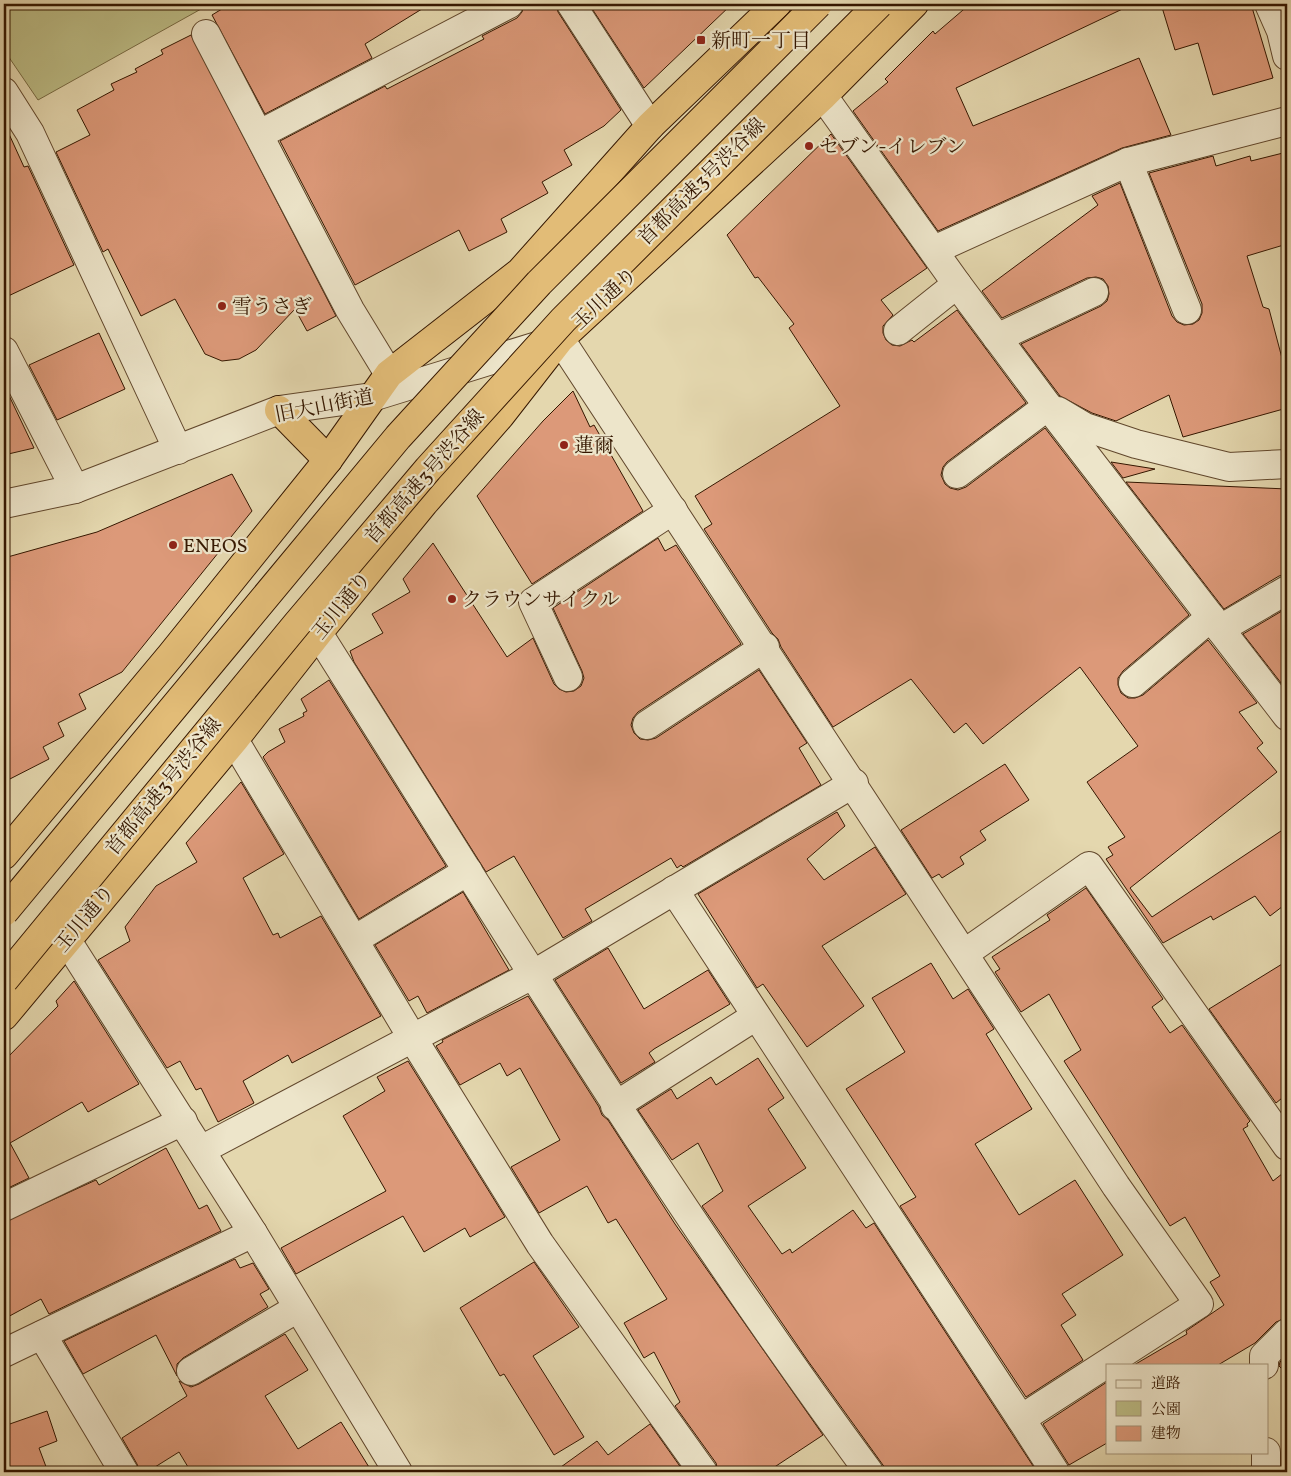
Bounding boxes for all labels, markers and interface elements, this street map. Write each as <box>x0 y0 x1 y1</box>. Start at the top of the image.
place label: 新町一丁目 <box>711 28 811 56</box>
marker: 新町一丁目 <box>695 34 707 46</box>
street label: 首都高速3号渋谷線 <box>632 112 773 253</box>
place label: セブン-イレブン <box>819 134 966 162</box>
marker: セブン-イレブン <box>803 140 815 152</box>
street label: 玉川通り <box>567 262 644 337</box>
place label: 雪うさぎ <box>232 294 312 322</box>
marker: 雪うさぎ <box>216 300 228 312</box>
street label: 旧大山街道 <box>273 384 376 430</box>
street label: 首都高速3号渋谷線 <box>359 404 492 551</box>
place label: 蓮爾 <box>574 433 614 461</box>
marker: 蓮爾 <box>558 439 570 451</box>
place label: ENEOS <box>183 533 248 561</box>
marker: ENEOS <box>167 539 179 551</box>
street label: 玉川通り <box>307 566 379 646</box>
place label: クラウンサイクル <box>462 587 620 615</box>
marker: クラウンサイクル <box>446 593 458 605</box>
street label: 首都高速3号渋谷線 <box>100 712 229 862</box>
street label: 玉川通り <box>49 880 122 959</box>
legend <box>1106 1364 1268 1454</box>
text: 道路 <box>1151 1374 1181 1395</box>
text: 公園 <box>1151 1400 1181 1421</box>
text: 建物 <box>1151 1424 1181 1445</box>

